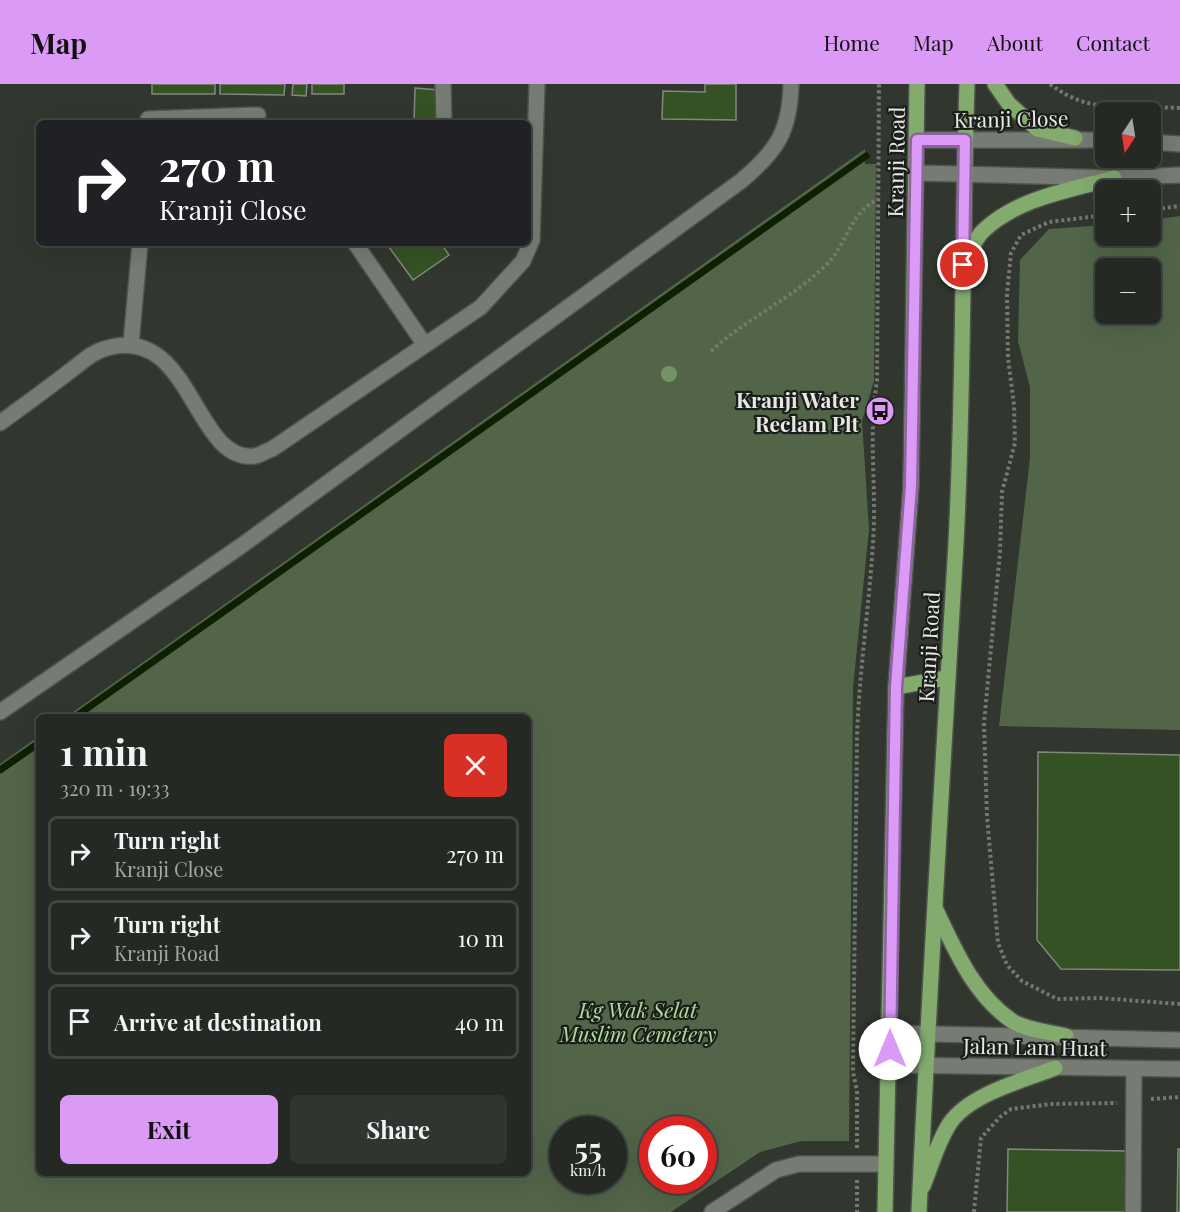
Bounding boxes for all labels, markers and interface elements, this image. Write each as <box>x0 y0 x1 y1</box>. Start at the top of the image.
text: Map <box>30 24 87 61</box>
text: Home <box>824 28 880 56</box>
text: Map <box>913 28 954 56</box>
text: About <box>987 28 1043 56</box>
text: Contact <box>1076 28 1150 56</box>
north arrow <box>1095 102 1161 168</box>
map controls <box>1095 102 1161 324</box>
street label: Kranji Close <box>953 103 1069 133</box>
street label: Kranji Road <box>880 106 910 218</box>
text: 270 m <box>159 137 275 193</box>
icon: right <box>60 144 138 222</box>
button: + <box>1095 180 1161 246</box>
text: Kranji Close <box>159 191 307 227</box>
pin <box>937 239 988 290</box>
icon: arrive <box>946 248 979 281</box>
button: − <box>1095 258 1161 324</box>
place label: Kranji Water Reclam Plt <box>736 385 860 437</box>
bus stop icon: Kranji Water Reclam Plt <box>864 395 896 427</box>
street label: Kranji Road <box>911 591 945 703</box>
text: 1 min <box>60 727 148 775</box>
button: close <box>444 734 507 797</box>
text: 320 m · 19:33 <box>60 774 170 801</box>
text: Turn right <box>114 825 220 855</box>
icon: right <box>63 837 96 870</box>
text: 270 m <box>446 839 504 869</box>
text: Kranji Close <box>114 855 223 882</box>
text: Turn right <box>114 909 220 939</box>
icon: right <box>63 921 96 954</box>
text: 10 m <box>458 923 504 953</box>
text: Kranji Road <box>114 939 220 966</box>
park label: Kg Wak Selat Muslim Cemetery <box>559 995 716 1047</box>
icon: arrive <box>63 1005 96 1038</box>
text: Arrive at destination <box>114 1007 322 1037</box>
text: 40 m <box>455 1007 504 1037</box>
position arrow <box>858 1017 922 1081</box>
street label: Jalan Lam Huat <box>962 1031 1108 1061</box>
button: Exit <box>60 1095 278 1164</box>
button: Share <box>290 1095 507 1164</box>
speed limit sign: 60 <box>639 1116 717 1194</box>
text: 55 <box>574 1128 602 1168</box>
text: km/h <box>570 1160 606 1180</box>

